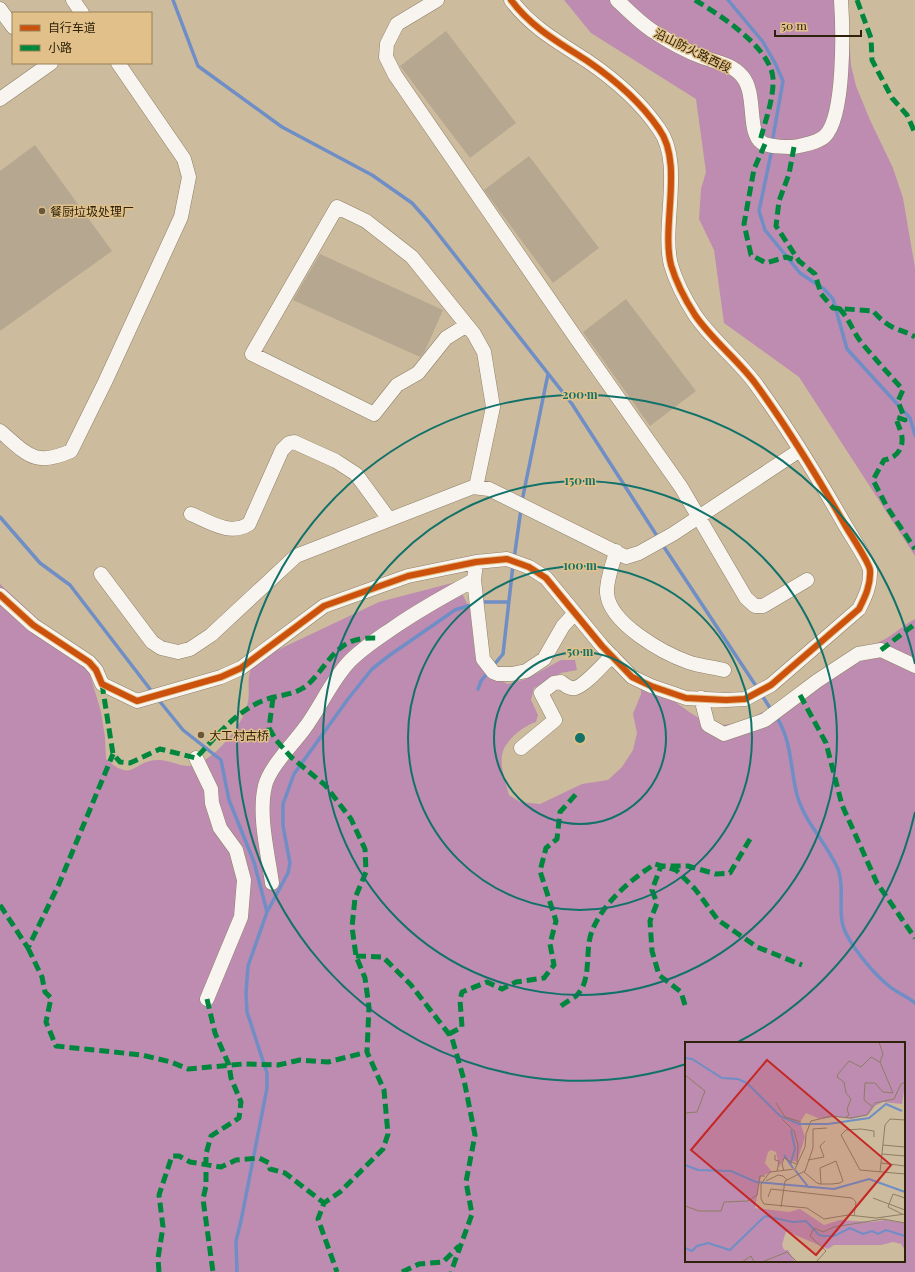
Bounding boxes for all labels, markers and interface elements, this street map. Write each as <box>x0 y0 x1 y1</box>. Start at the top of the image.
legend <box>12 12 152 64</box>
scale bar <box>775 12 861 38</box>
text: 50 m <box>781 17 807 33</box>
text: 自行车道 <box>48 19 96 35</box>
street label: 沿山防火路西段 <box>652 24 734 76</box>
text: 小路 <box>48 39 72 55</box>
place label: 餐厨垃圾处理厂 <box>50 203 134 219</box>
marker: 餐厨垃圾处理厂 <box>37 206 47 216</box>
text: 200 m <box>562 386 598 402</box>
text: 150 m <box>564 472 596 488</box>
text: 100 m <box>563 557 597 573</box>
text: 50 m <box>567 643 594 659</box>
place label: 大工村古桥 <box>209 727 269 743</box>
marker: 大工村古桥 <box>196 730 206 740</box>
centre of rings <box>573 731 587 745</box>
inset map <box>685 1042 905 1262</box>

